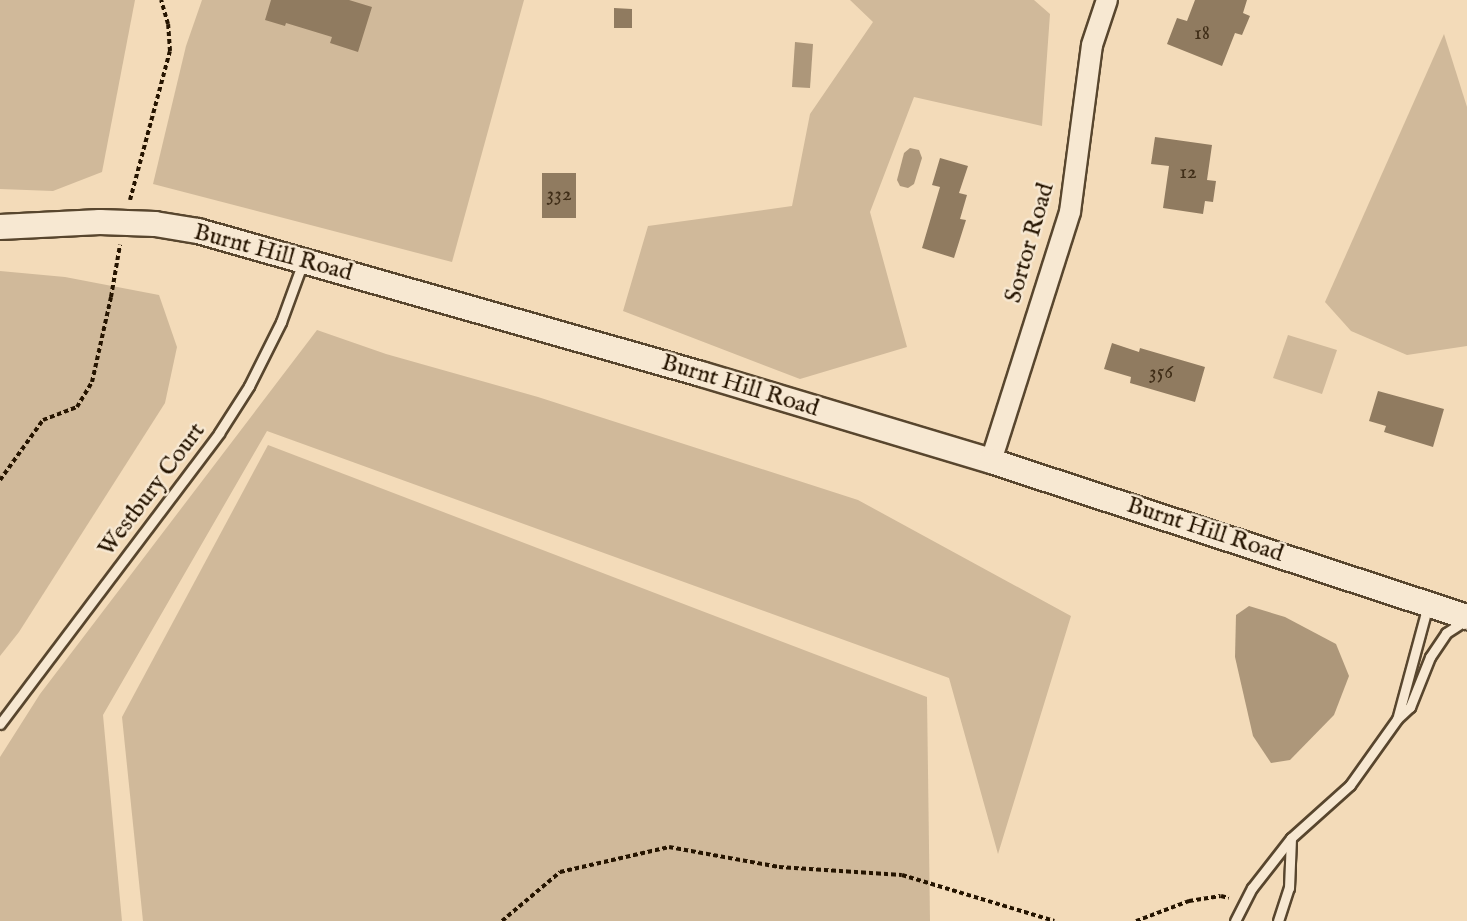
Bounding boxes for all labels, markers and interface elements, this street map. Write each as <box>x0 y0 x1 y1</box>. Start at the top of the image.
house number: 18 <box>1194 21 1210 47</box>
house number: 12 <box>1179 160 1197 186</box>
street label: Sortor Road <box>999 180 1061 306</box>
house number: 332 <box>546 182 572 208</box>
street label: Burnt Hill Road <box>191 218 355 288</box>
street label: Burnt Hill Road <box>658 348 822 424</box>
house number: 356 <box>1149 360 1173 386</box>
street label: Westbury Court <box>92 417 212 563</box>
street label: Burnt Hill Road <box>1123 491 1287 569</box>

